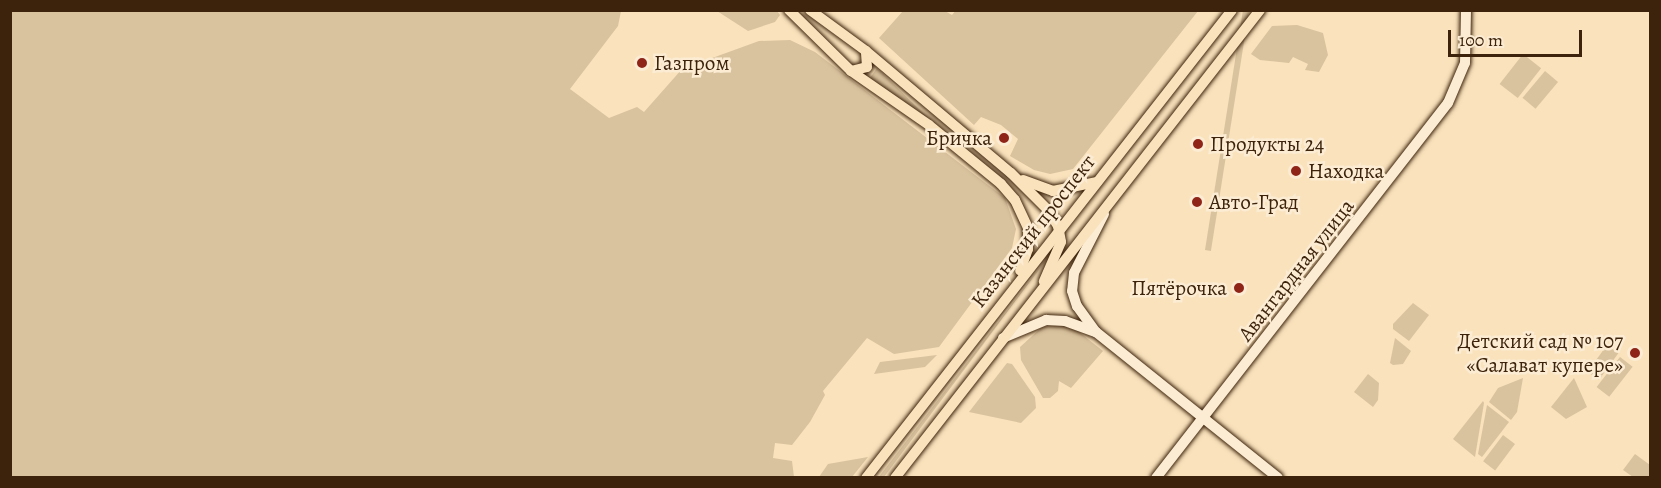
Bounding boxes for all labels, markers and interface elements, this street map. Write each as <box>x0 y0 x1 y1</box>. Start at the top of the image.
scale bar <box>1451 18 1584 56</box>
text: 100 m <box>1459 28 1503 52</box>
place label: Газпром <box>654 50 729 76</box>
marker: Газпром <box>635 56 649 70</box>
place label: Бричка <box>926 125 992 151</box>
marker: Бричка <box>997 131 1011 145</box>
place label: Продукты 24 <box>1210 131 1324 157</box>
marker: Продукты 24 <box>1191 137 1205 151</box>
street label: Казанский проспект <box>966 150 1100 312</box>
place label: Находка <box>1308 158 1384 184</box>
marker: Находка <box>1289 164 1303 178</box>
place label: Авто-Град <box>1209 189 1299 215</box>
street label: Авангардная улица <box>1233 194 1359 346</box>
marker: Авто-Град <box>1190 195 1204 209</box>
place label: Пятёрочка <box>1131 275 1227 301</box>
marker: Пятёрочка <box>1232 281 1246 295</box>
place label: Детский сад № 107 «Салават купере» <box>1458 328 1623 378</box>
marker: Детский сад № 107 «Салават купере» <box>1628 346 1642 360</box>

